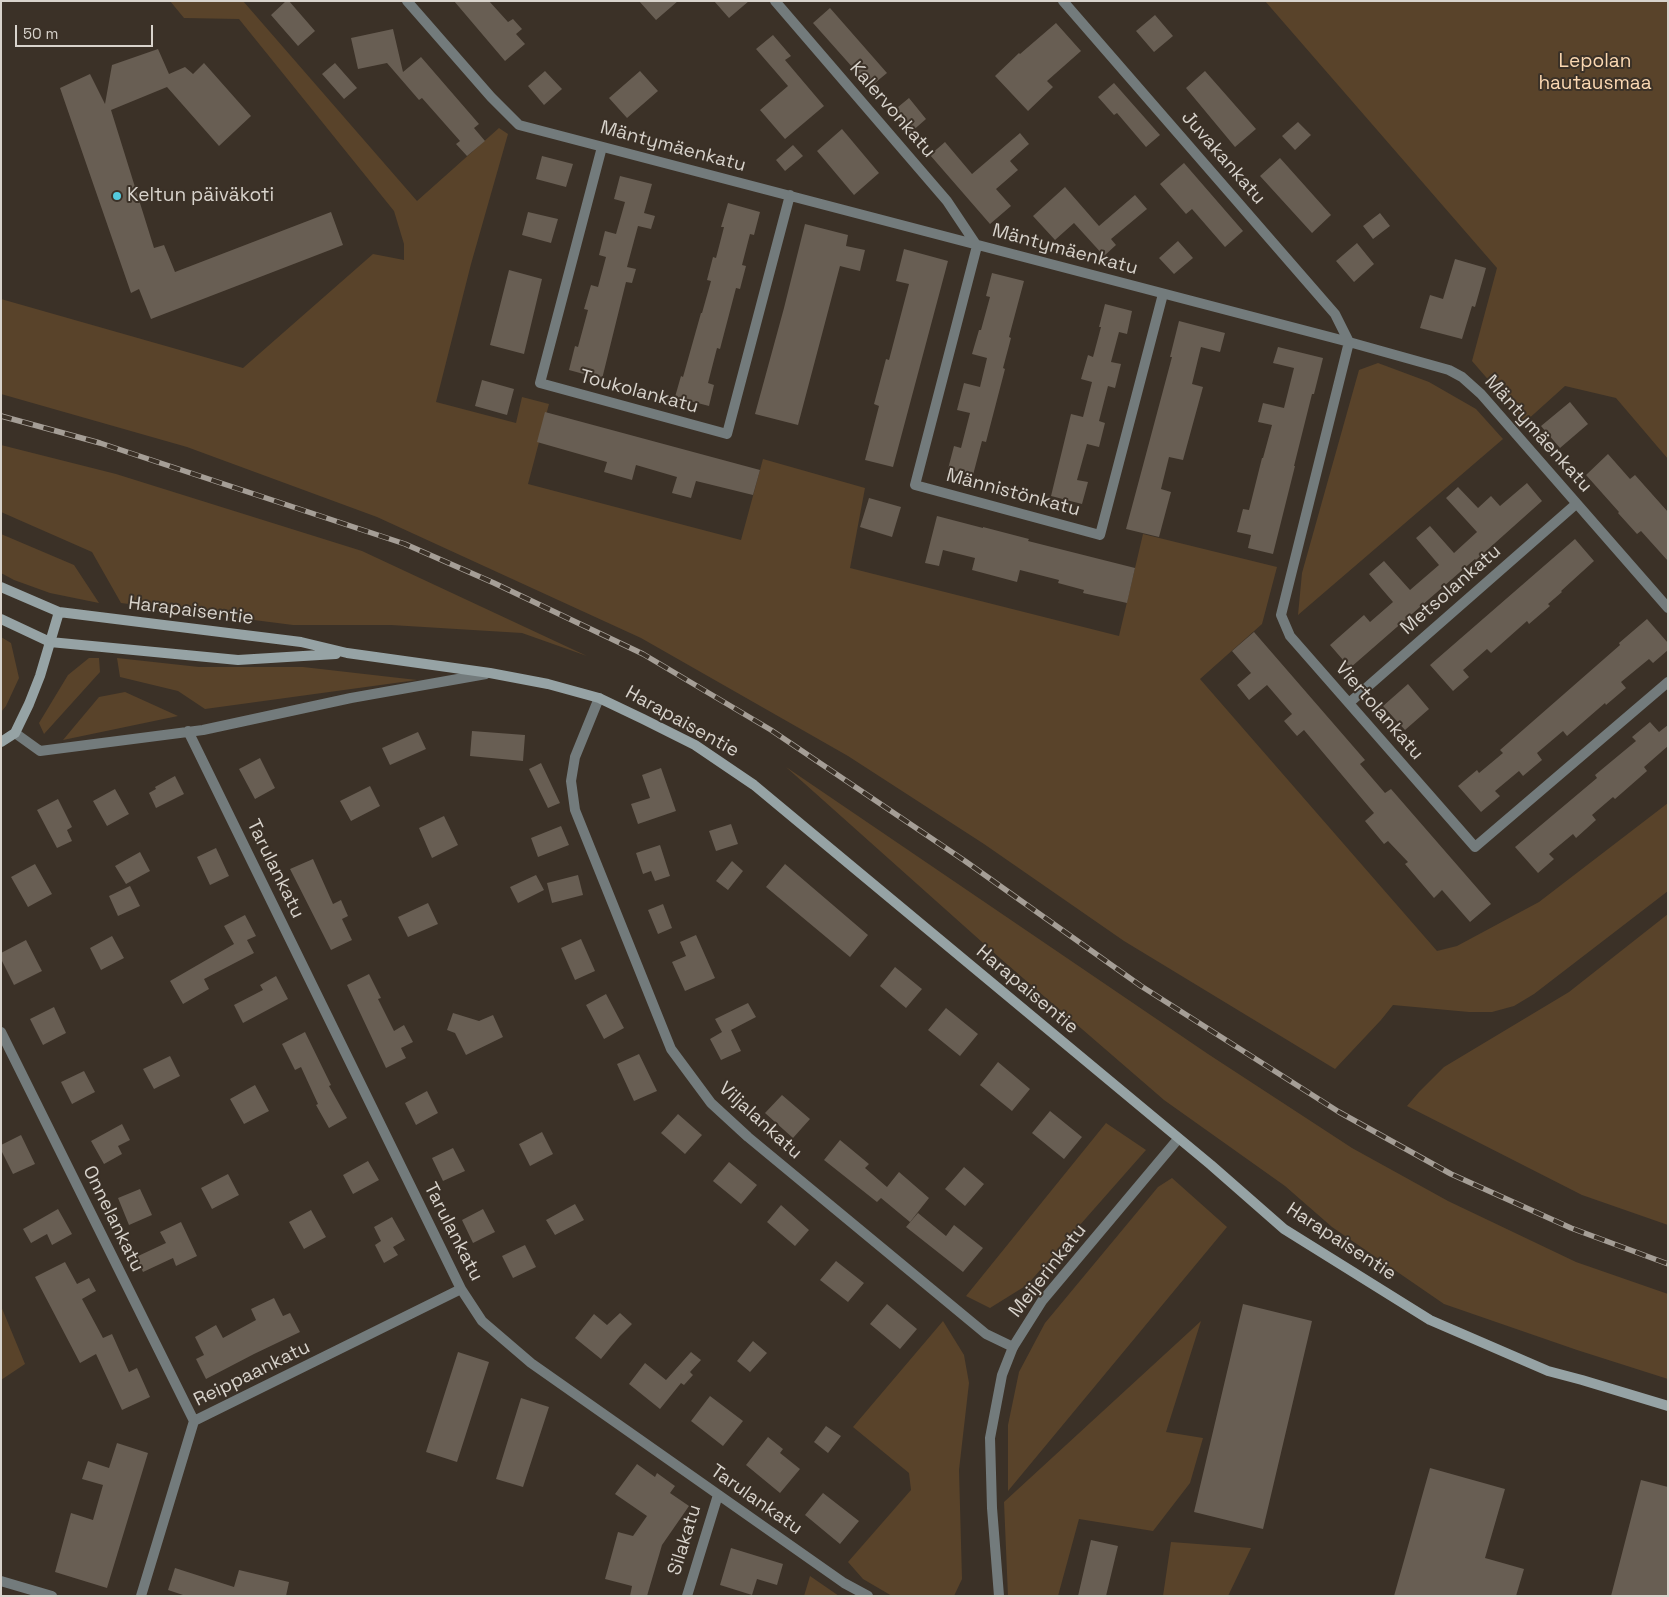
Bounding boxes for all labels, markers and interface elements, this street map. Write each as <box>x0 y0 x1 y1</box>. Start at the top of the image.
scale bar <box>18 15 155 47</box>
text: 50 m <box>23 24 58 43</box>
park label: Lepolan hautausmaa <box>1538 51 1652 95</box>
street label: Kalervonkatu <box>844 57 940 163</box>
street label: Juvakankatu <box>1176 107 1270 209</box>
street label: Mäntymäenkatu <box>598 117 748 177</box>
place label: Keltun päiväkoti <box>127 185 274 207</box>
marker: Keltun päiväkoti <box>111 190 123 202</box>
street label: Mäntymäenkatu <box>990 220 1140 280</box>
street label: Toukolankatu <box>577 365 701 419</box>
street label: Mäntymäenkatu <box>1479 371 1597 497</box>
street label: Männistönkatu <box>944 464 1082 522</box>
street label: Metsolankatu <box>1396 540 1506 640</box>
street label: Harapaisentie <box>127 592 255 630</box>
street label: Viertolankatu <box>1330 657 1428 765</box>
street label: Harapaisentie <box>621 681 743 763</box>
street label: Tarulankatu <box>241 816 309 922</box>
street label: Harapaisentie <box>971 941 1083 1039</box>
street label: Viljalankatu <box>714 1078 806 1164</box>
street label: Onnelankatu <box>78 1162 148 1276</box>
street label: Tarulankatu <box>419 1179 487 1285</box>
street label: Harapaisentie <box>1282 1198 1400 1286</box>
street label: Meijerinkatu <box>1004 1220 1092 1322</box>
street label: Reippaankatu <box>190 1336 314 1412</box>
street label: Tarulankatu <box>706 1460 806 1540</box>
street label: Silakatu <box>663 1502 707 1578</box>

